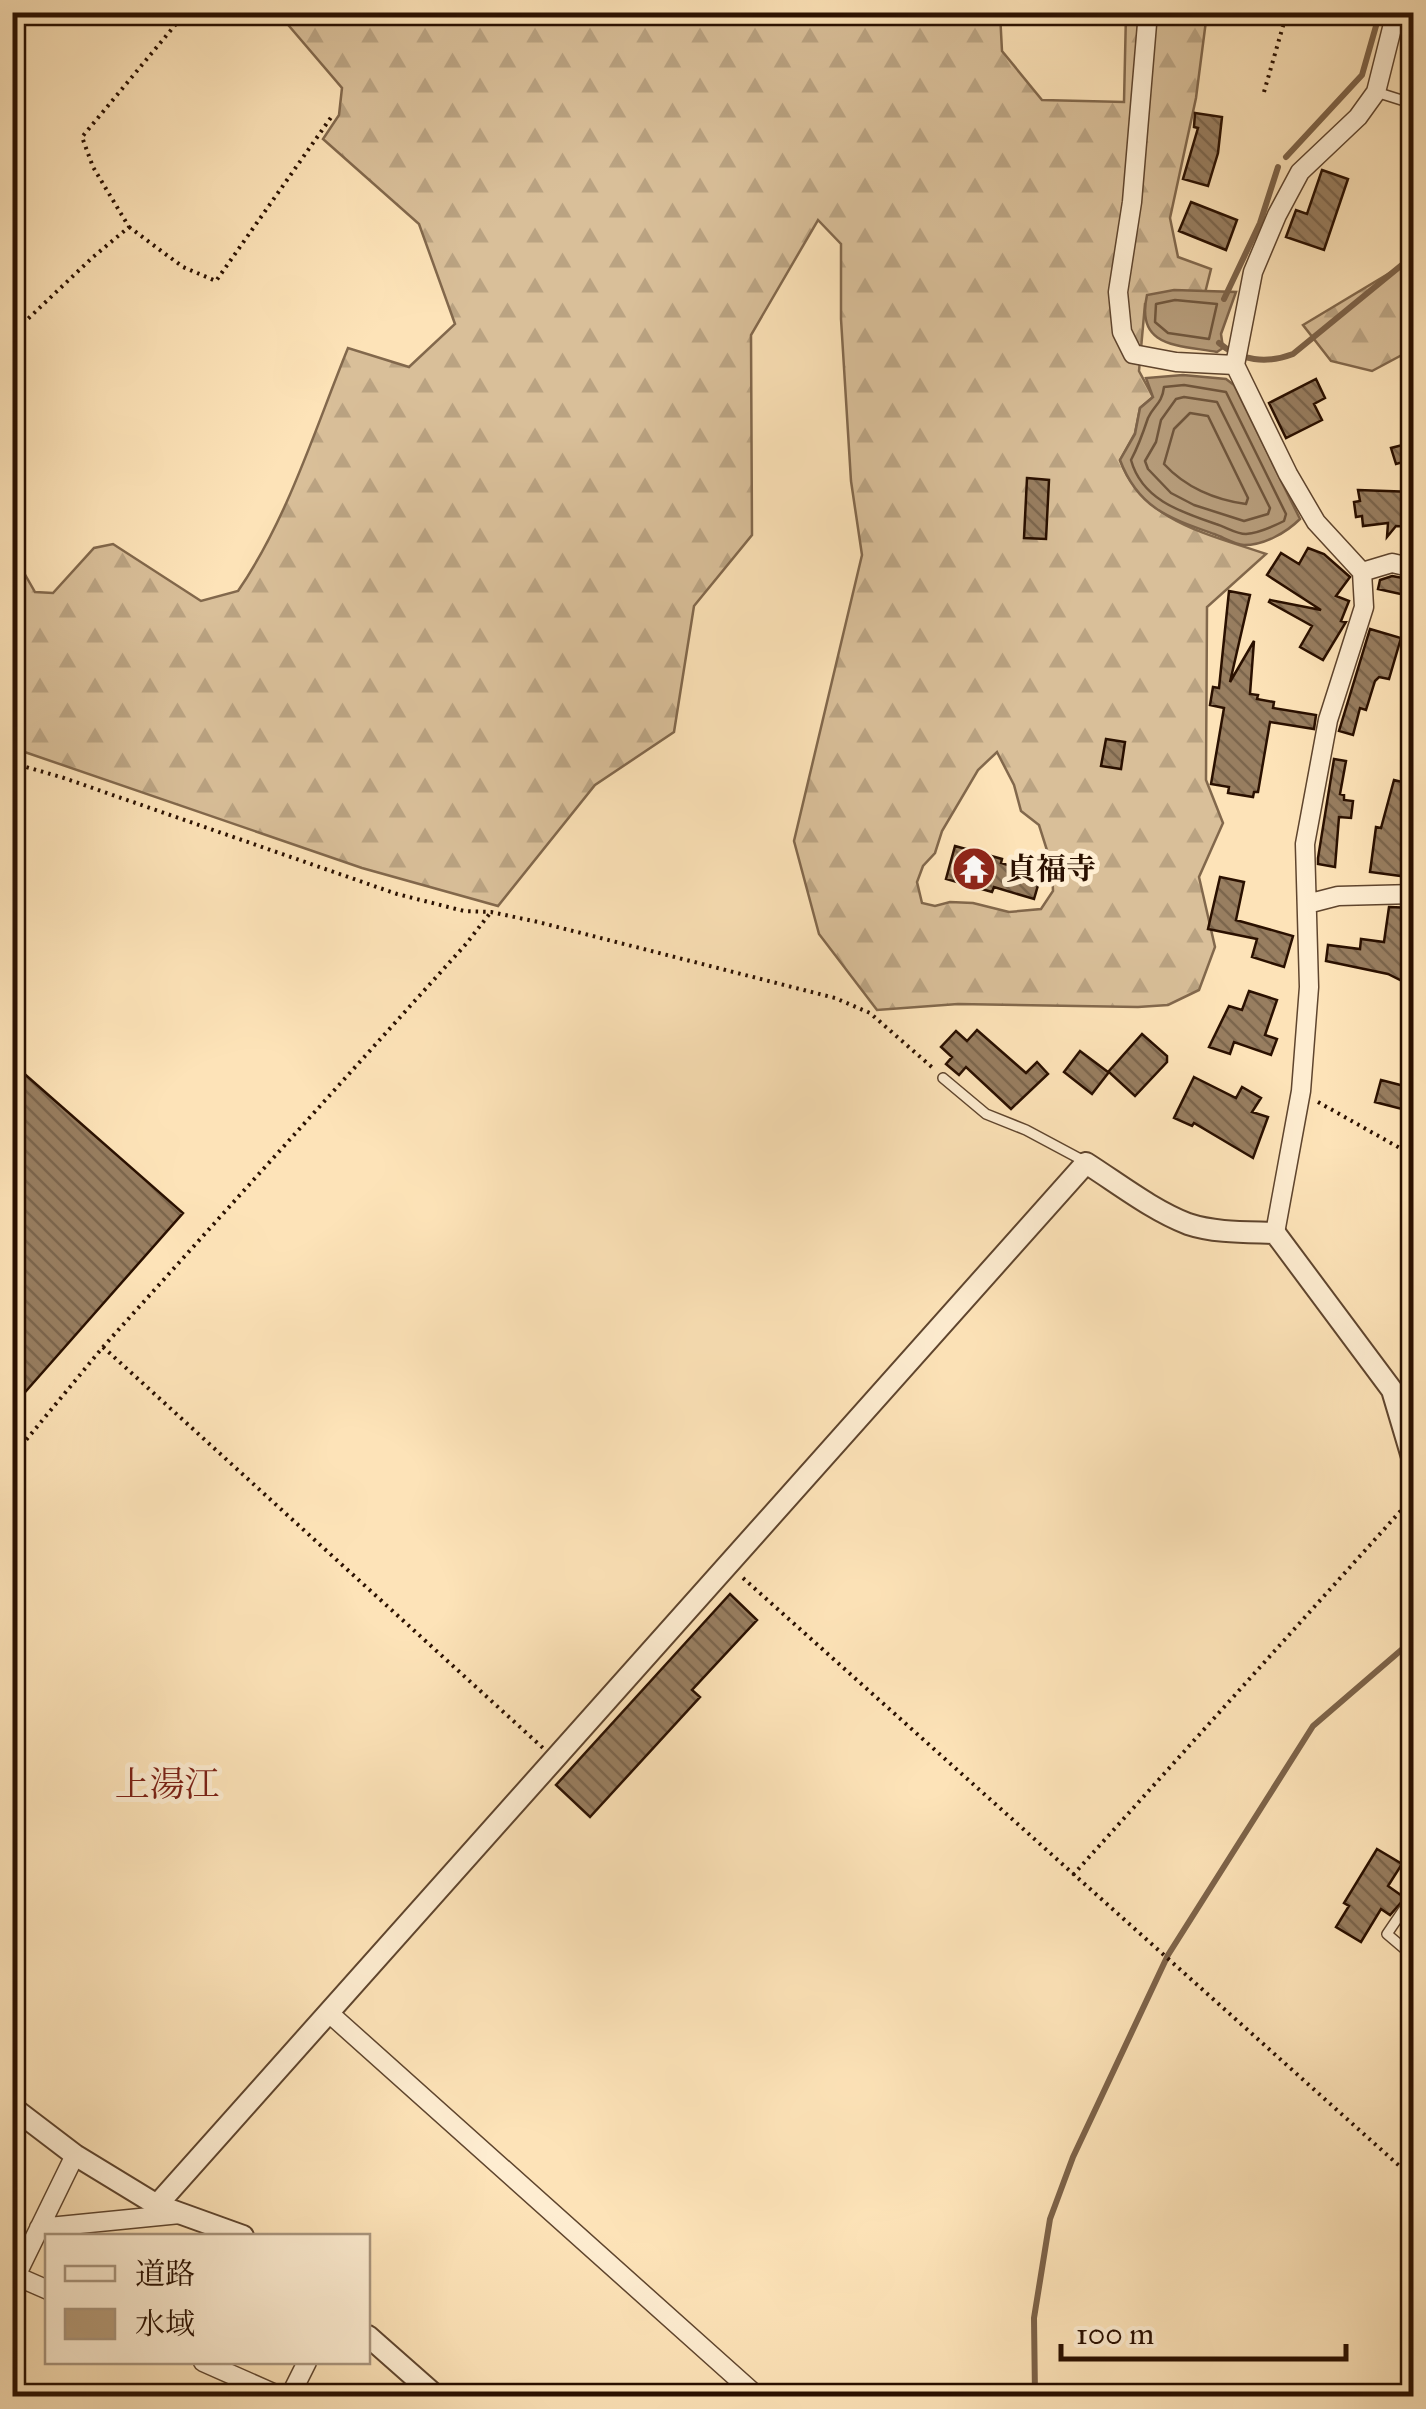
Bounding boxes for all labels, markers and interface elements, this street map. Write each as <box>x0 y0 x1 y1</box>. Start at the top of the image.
temple icon: 貞福寺 <box>951 846 997 892</box>
place label: 貞福寺 <box>1006 851 1096 887</box>
district label: 上湯江 <box>114 1763 220 1806</box>
legend <box>45 2234 370 2364</box>
text: 道路 <box>135 2256 195 2292</box>
scale bar <box>1061 2299 1346 2361</box>
text: 水域 <box>135 2306 195 2342</box>
text: 100 m <box>1076 2316 1154 2352</box>

